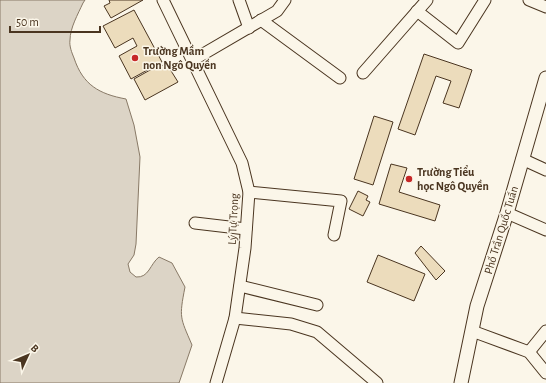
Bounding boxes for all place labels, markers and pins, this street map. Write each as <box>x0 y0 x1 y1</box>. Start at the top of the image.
place label: Trường Mầm non Ngô Quyền <box>143 44 216 72</box>
marker: Trường Mầm non Ngô Quyền <box>130 53 140 63</box>
place label: Trường Tiểu học Ngô Quyền <box>417 165 489 193</box>
marker: Trường Tiểu học Ngô Quyền <box>404 174 414 184</box>

